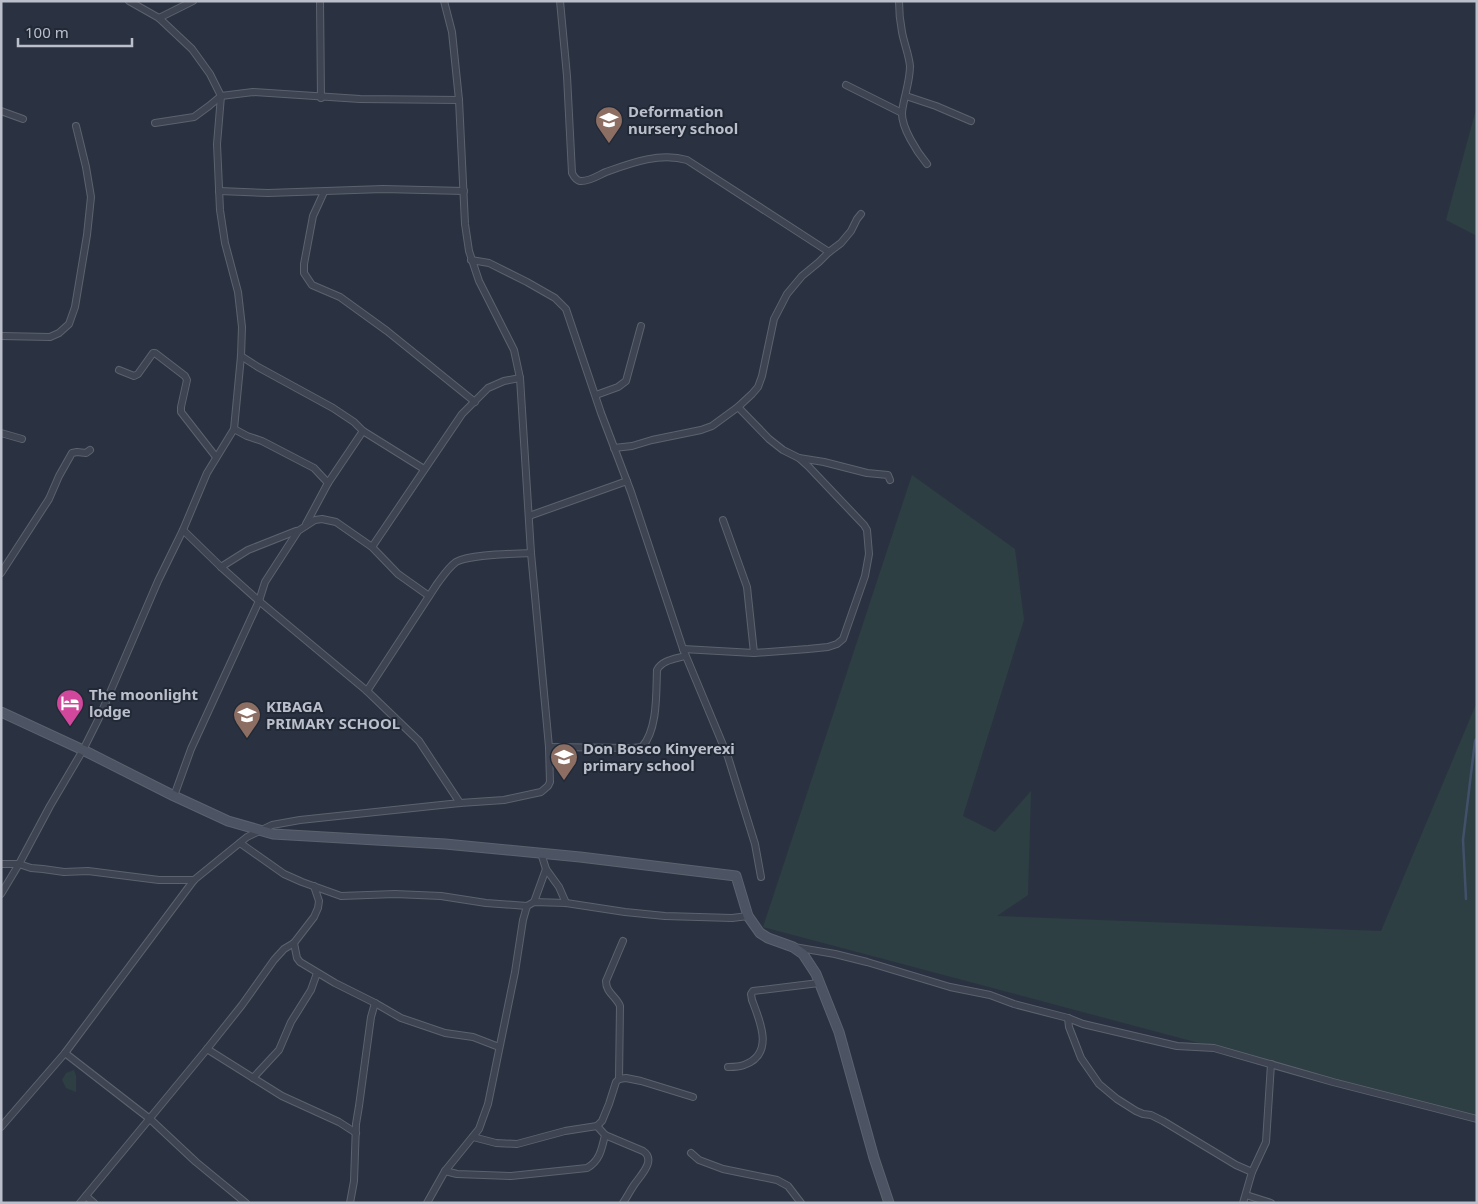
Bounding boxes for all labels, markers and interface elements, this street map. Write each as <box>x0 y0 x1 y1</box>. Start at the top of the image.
scale bar <box>18 15 131 47</box>
text: 100 m <box>25 22 69 42</box>
place label: Deformation nursery school <box>628 101 738 138</box>
school or university icon: Deformation nursery school <box>594 105 624 144</box>
place label: The moonlight lodge <box>89 684 199 721</box>
hotel icon: The moonlight lodge <box>55 688 85 727</box>
place label: KIBAGA PRIMARY SCHOOL <box>266 696 400 733</box>
school or university icon: KIBAGA PRIMARY SCHOOL <box>232 700 262 739</box>
place label: Don Bosco Kinyerexi primary school <box>583 738 735 775</box>
school or university icon: Don Bosco Kinyerexi primary school <box>549 742 579 781</box>

